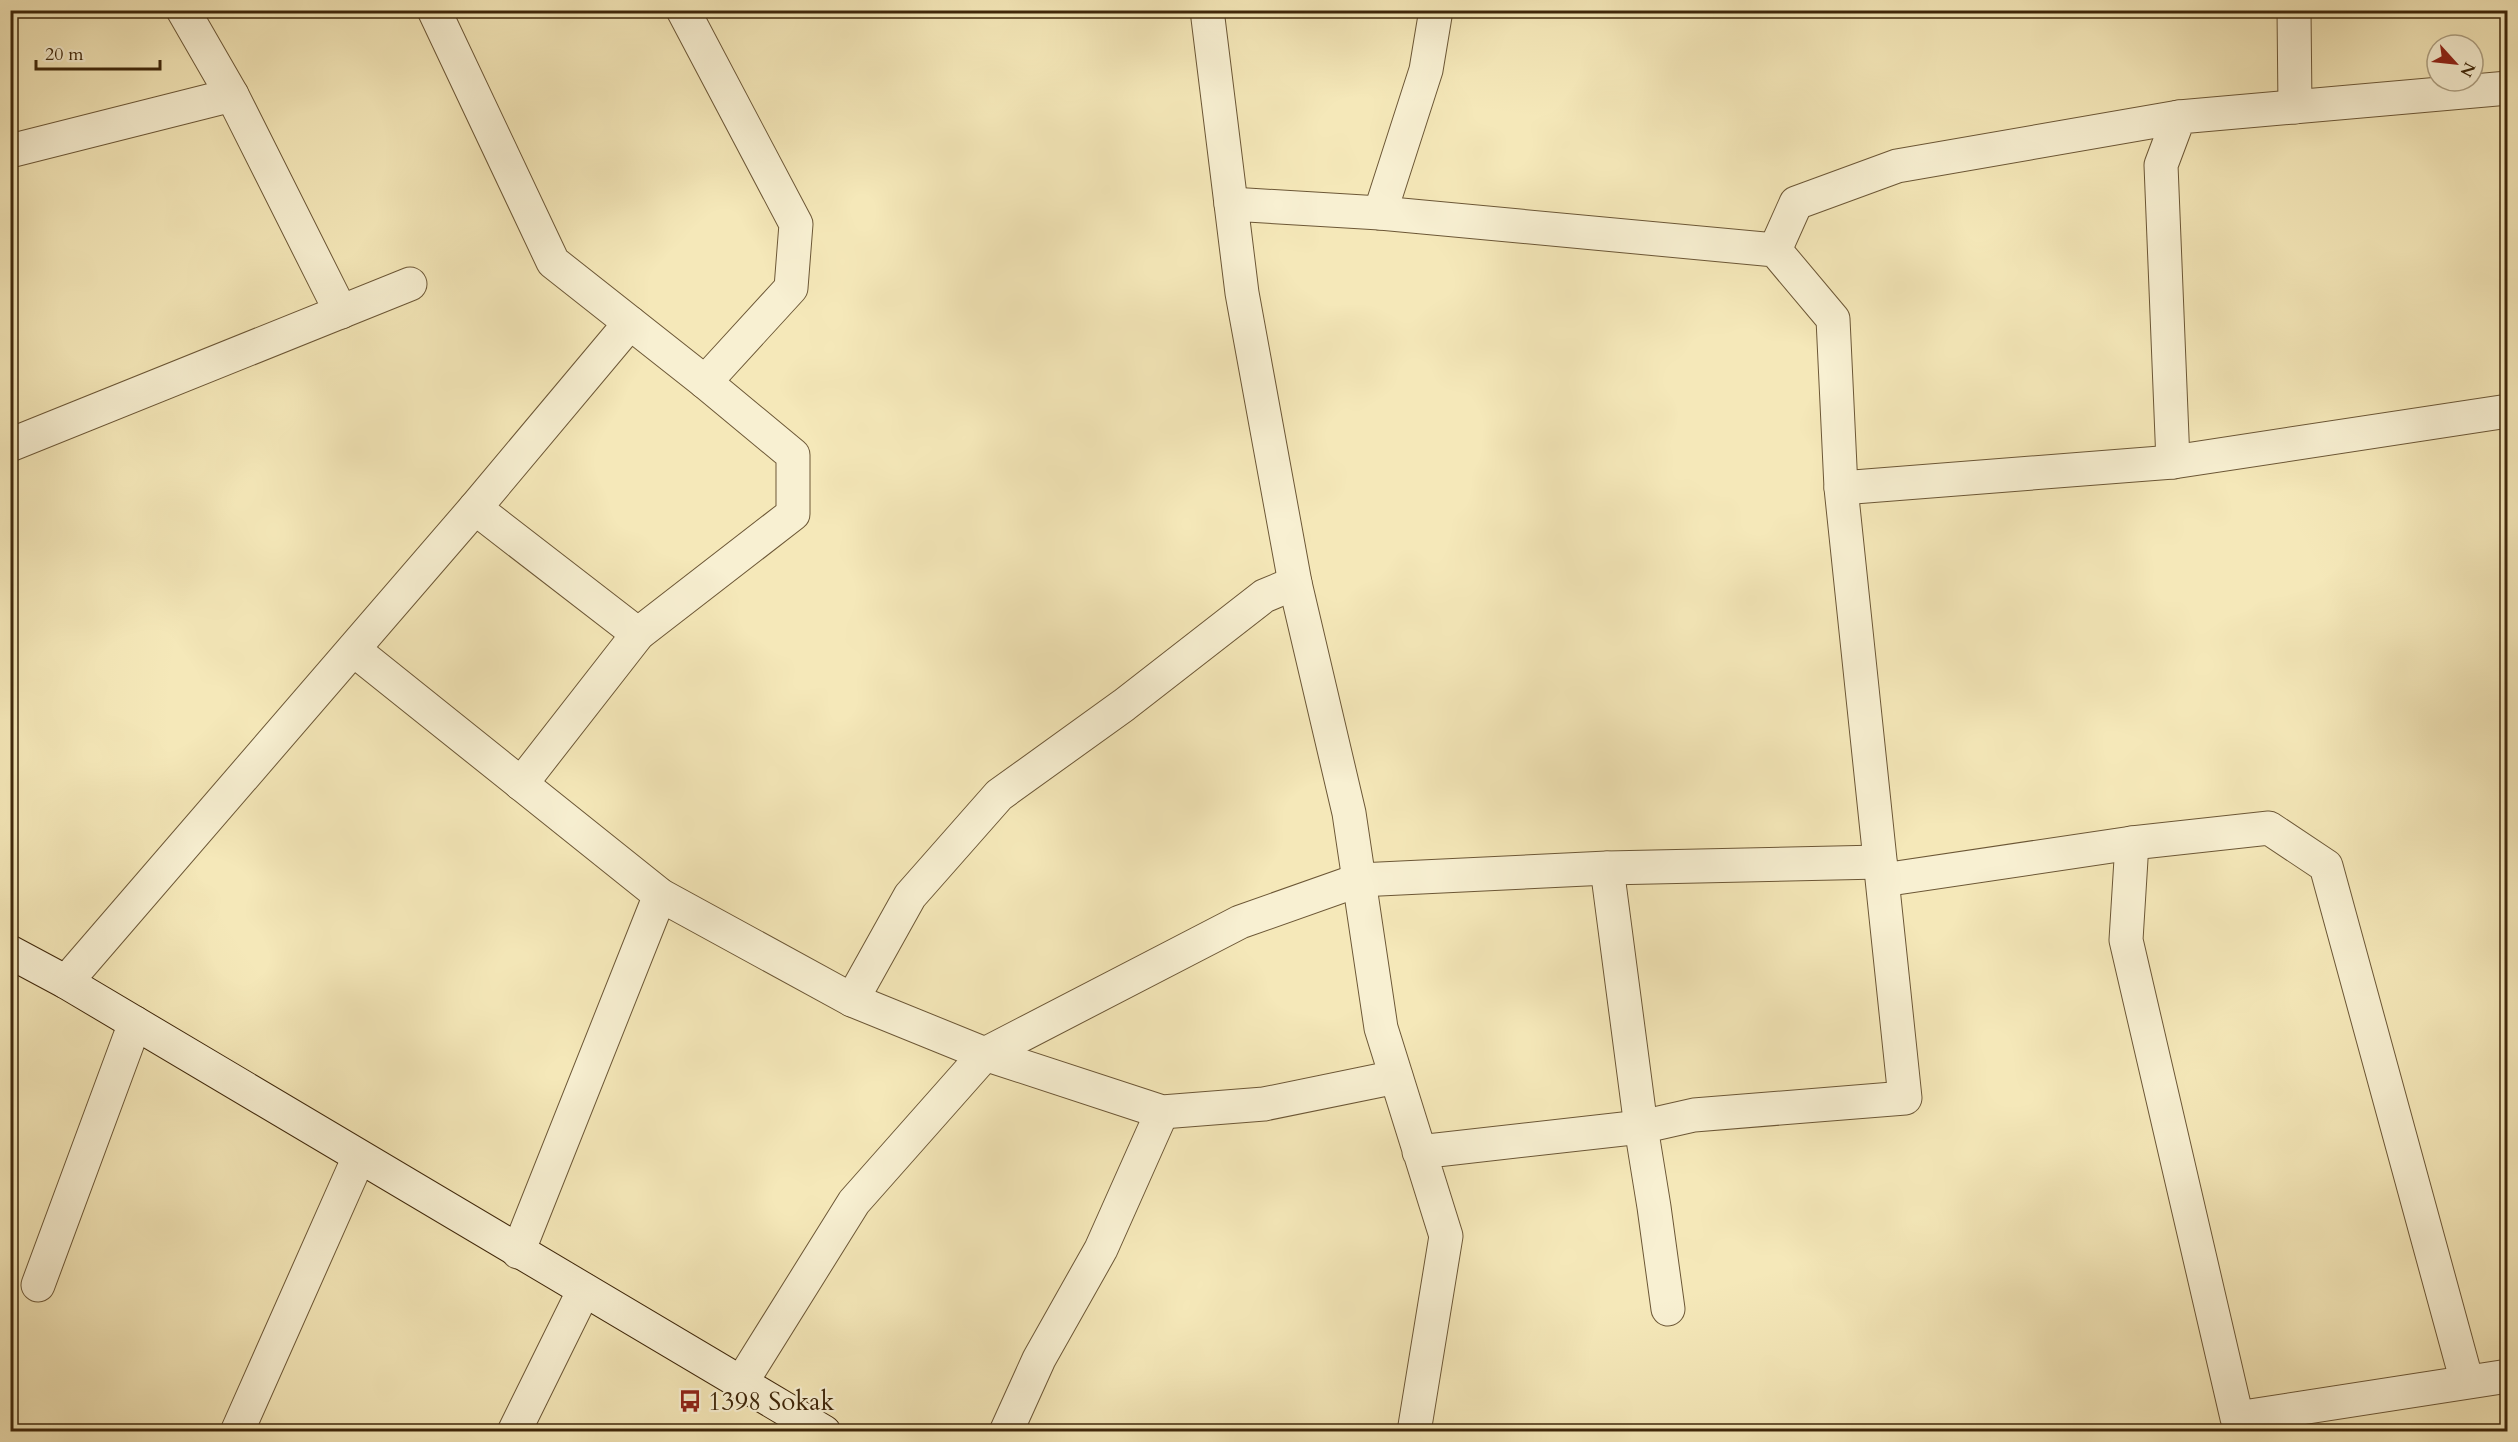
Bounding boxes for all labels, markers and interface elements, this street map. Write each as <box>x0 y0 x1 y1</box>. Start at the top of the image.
scale bar <box>36 33 160 71</box>
north arrow <box>2425 33 2485 93</box>
text: 20 m <box>45 42 84 67</box>
text: N <box>2454 58 2480 81</box>
place label: 1398 Sokak <box>708 1384 834 1419</box>
bus stop icon: 1398 Sokak <box>677 1388 703 1414</box>

